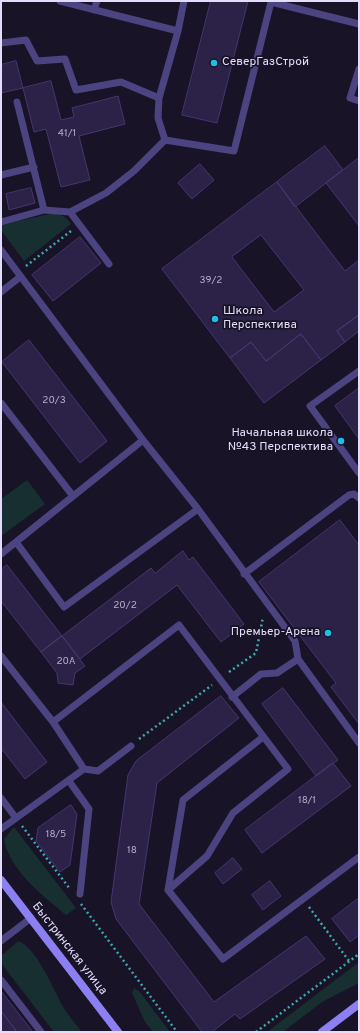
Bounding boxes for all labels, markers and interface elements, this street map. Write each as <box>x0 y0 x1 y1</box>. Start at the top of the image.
place label: СеверГазСтрой <box>222 56 309 70</box>
marker: СеверГазСтрой <box>209 58 219 68</box>
house number: 41/1 <box>58 128 76 140</box>
house number: 39/2 <box>200 275 222 287</box>
place label: Школа Перспектива <box>223 305 297 333</box>
marker: Школа Перспектива <box>210 314 220 324</box>
house number: 20/3 <box>42 395 66 407</box>
place label: Начальная школа №43 Перспектива <box>228 427 333 455</box>
marker: Начальная школа №43 Перспектива <box>336 436 346 446</box>
house number: 20/2 <box>113 600 137 612</box>
place label: Премьер-Арена <box>231 626 320 640</box>
marker: Премьер-Арена <box>323 628 333 638</box>
house number: 20А <box>56 656 76 668</box>
house number: 18/1 <box>298 795 316 807</box>
house number: 18/5 <box>46 829 66 841</box>
house number: 18 <box>127 845 137 857</box>
street label: Быстринская улица <box>28 900 110 998</box>

